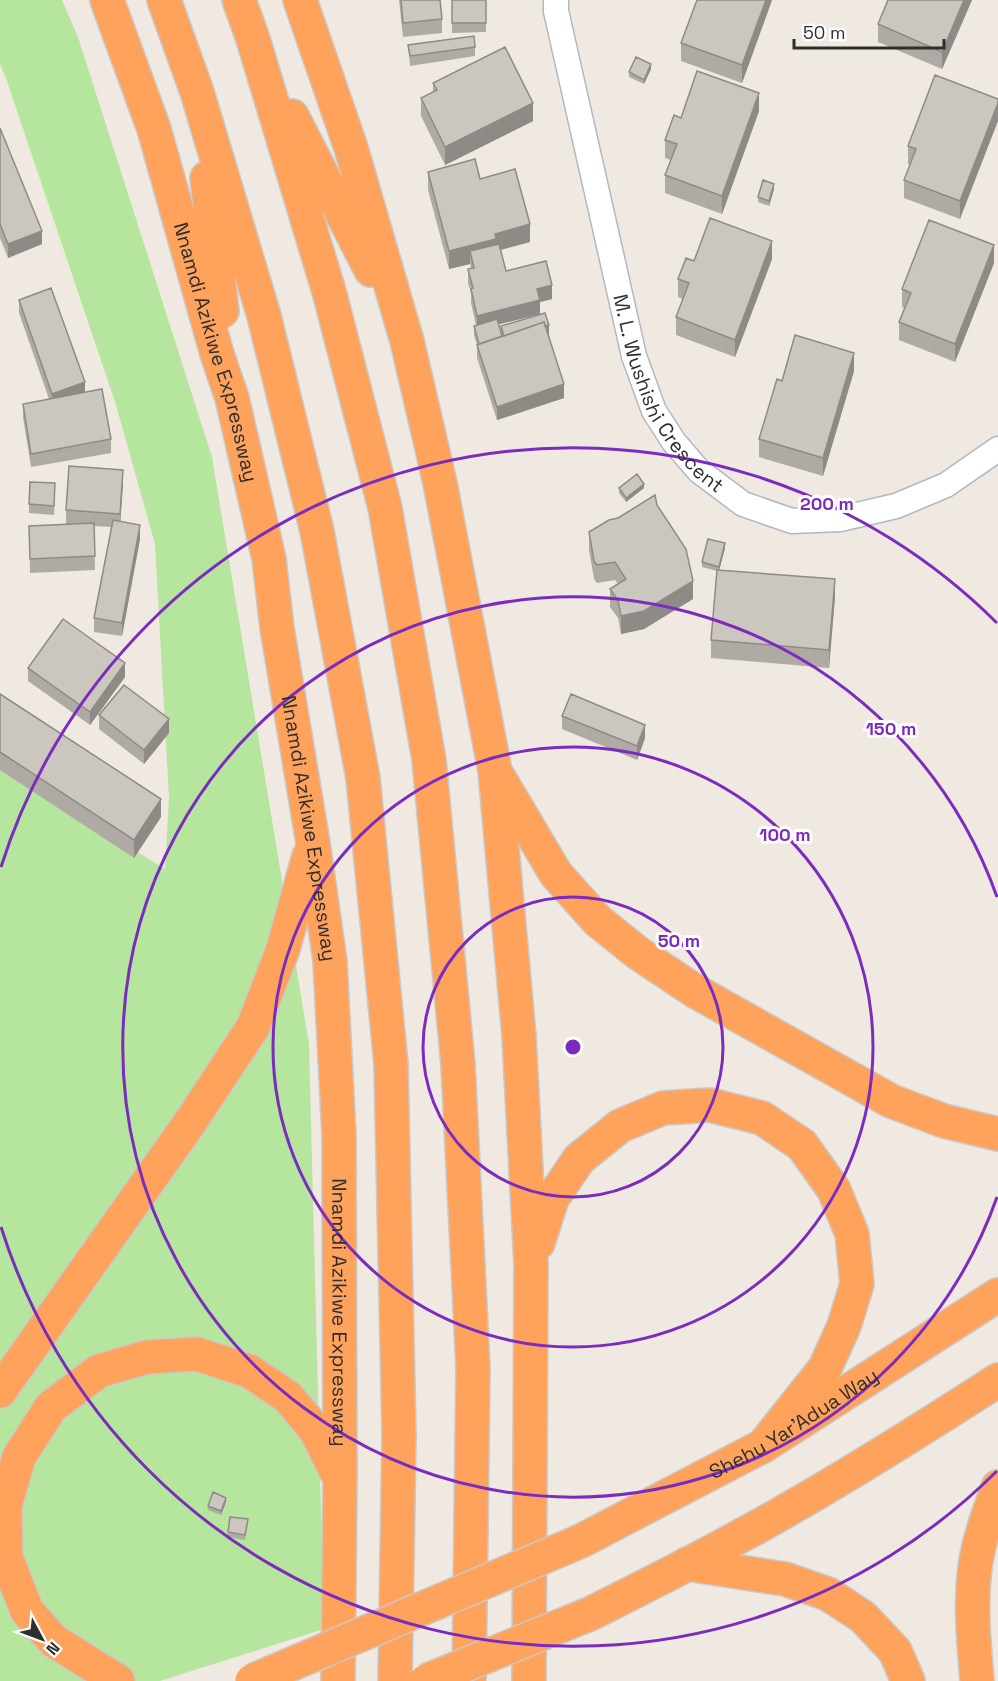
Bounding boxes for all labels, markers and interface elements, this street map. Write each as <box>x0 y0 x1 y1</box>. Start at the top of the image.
scale bar <box>794 12 944 50</box>
text: 50 m <box>803 21 845 44</box>
street label: Nnamdi Azikiwe Expressway <box>168 219 264 485</box>
street label: M. L. Wushishi Crescent <box>607 292 729 498</box>
text: 200 m <box>800 492 854 515</box>
street label: Nnamdi Azikiwe Expressway <box>276 693 343 963</box>
text: 150 m <box>866 717 916 740</box>
text: 100 m <box>759 823 811 846</box>
text: 50 m <box>658 929 700 952</box>
centre of rings <box>563 1037 583 1057</box>
street label: Nnamdi Azikiwe Expressway <box>326 1178 353 1447</box>
street label: Shehu Yar'Adua Way <box>705 1362 883 1485</box>
north arrow <box>12 1609 72 1669</box>
text: N <box>41 1638 64 1659</box>

